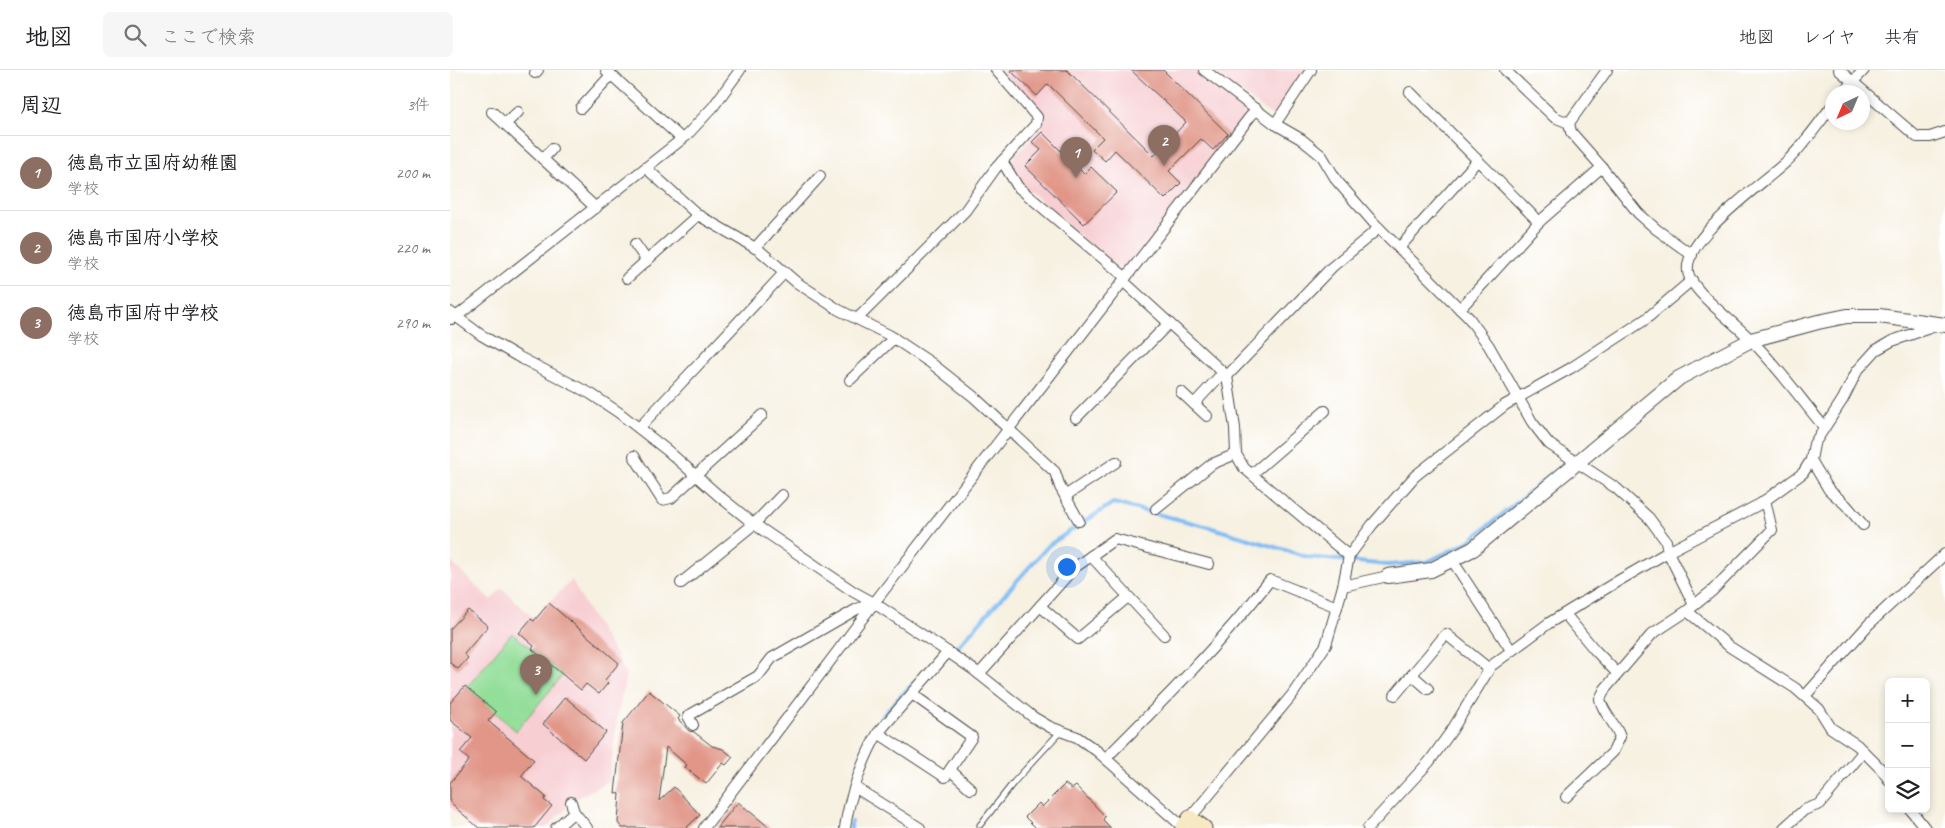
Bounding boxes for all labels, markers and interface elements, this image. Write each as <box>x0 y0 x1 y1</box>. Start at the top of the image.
search box <box>103 12 453 57</box>
icon: search <box>121 21 149 49</box>
text: 地図 <box>25 22 73 52</box>
text: ここで検索 <box>161 25 256 49</box>
text: 地図 <box>1739 26 1775 48</box>
text: レイヤ <box>1803 26 1856 48</box>
text: 共有 <box>1884 26 1920 48</box>
north arrow <box>1825 85 1870 130</box>
text: 周辺 <box>20 92 62 118</box>
text: 3件 <box>407 95 430 115</box>
pin: 2 <box>1148 125 1180 166</box>
pin: 1 <box>1060 137 1092 178</box>
text: 徳島市立国府幼稚園 <box>67 151 238 175</box>
text: 1 <box>32 163 40 183</box>
text: 200 m <box>396 163 430 183</box>
text: 学校 <box>67 179 99 199</box>
text: 徳島市国府小学校 <box>67 226 219 250</box>
text: 2 <box>32 238 40 258</box>
text: 220 m <box>396 238 430 258</box>
text: 学校 <box>67 254 99 274</box>
text: 徳島市国府中学校 <box>67 301 219 325</box>
text: 3 <box>32 313 40 333</box>
text: 290 m <box>396 313 430 333</box>
text: 学校 <box>67 329 99 349</box>
your location <box>1054 554 1080 580</box>
pin: 3 <box>520 654 552 695</box>
map controls <box>1885 678 1930 813</box>
button: + <box>1885 678 1930 723</box>
button: − <box>1885 723 1930 768</box>
button: layers <box>1885 768 1930 813</box>

